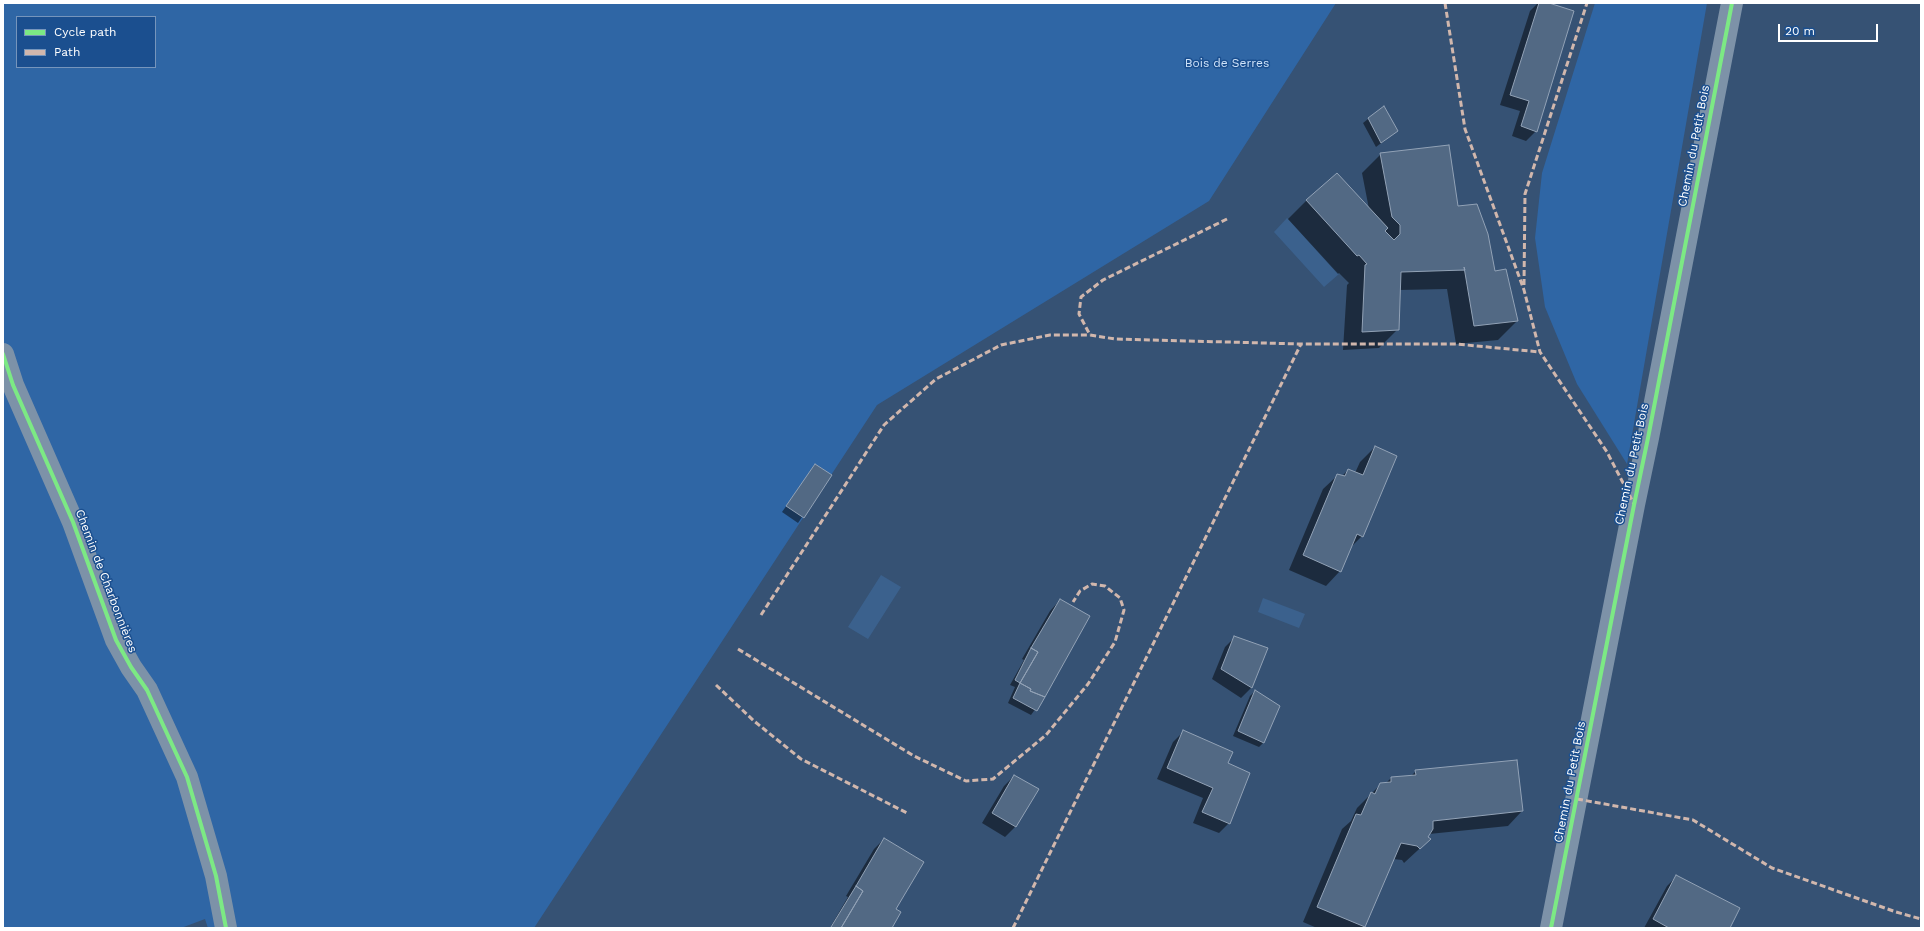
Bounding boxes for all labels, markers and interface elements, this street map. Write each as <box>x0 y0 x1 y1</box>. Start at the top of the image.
legend <box>16 16 156 68</box>
scale bar <box>1780 16 1880 42</box>
text: 20 m <box>1785 24 1815 38</box>
text: Cycle path <box>54 25 116 39</box>
text: Path <box>54 45 80 59</box>
park label: Bois de Serres <box>1185 56 1269 70</box>
street label: Chemin du Petit Bois <box>1675 84 1713 208</box>
street label: Chemin du Petit Bois <box>1612 402 1652 526</box>
street label: Chemin de Charbonnières <box>72 507 140 655</box>
street label: Chemin du Petit Bois <box>1551 720 1589 844</box>

